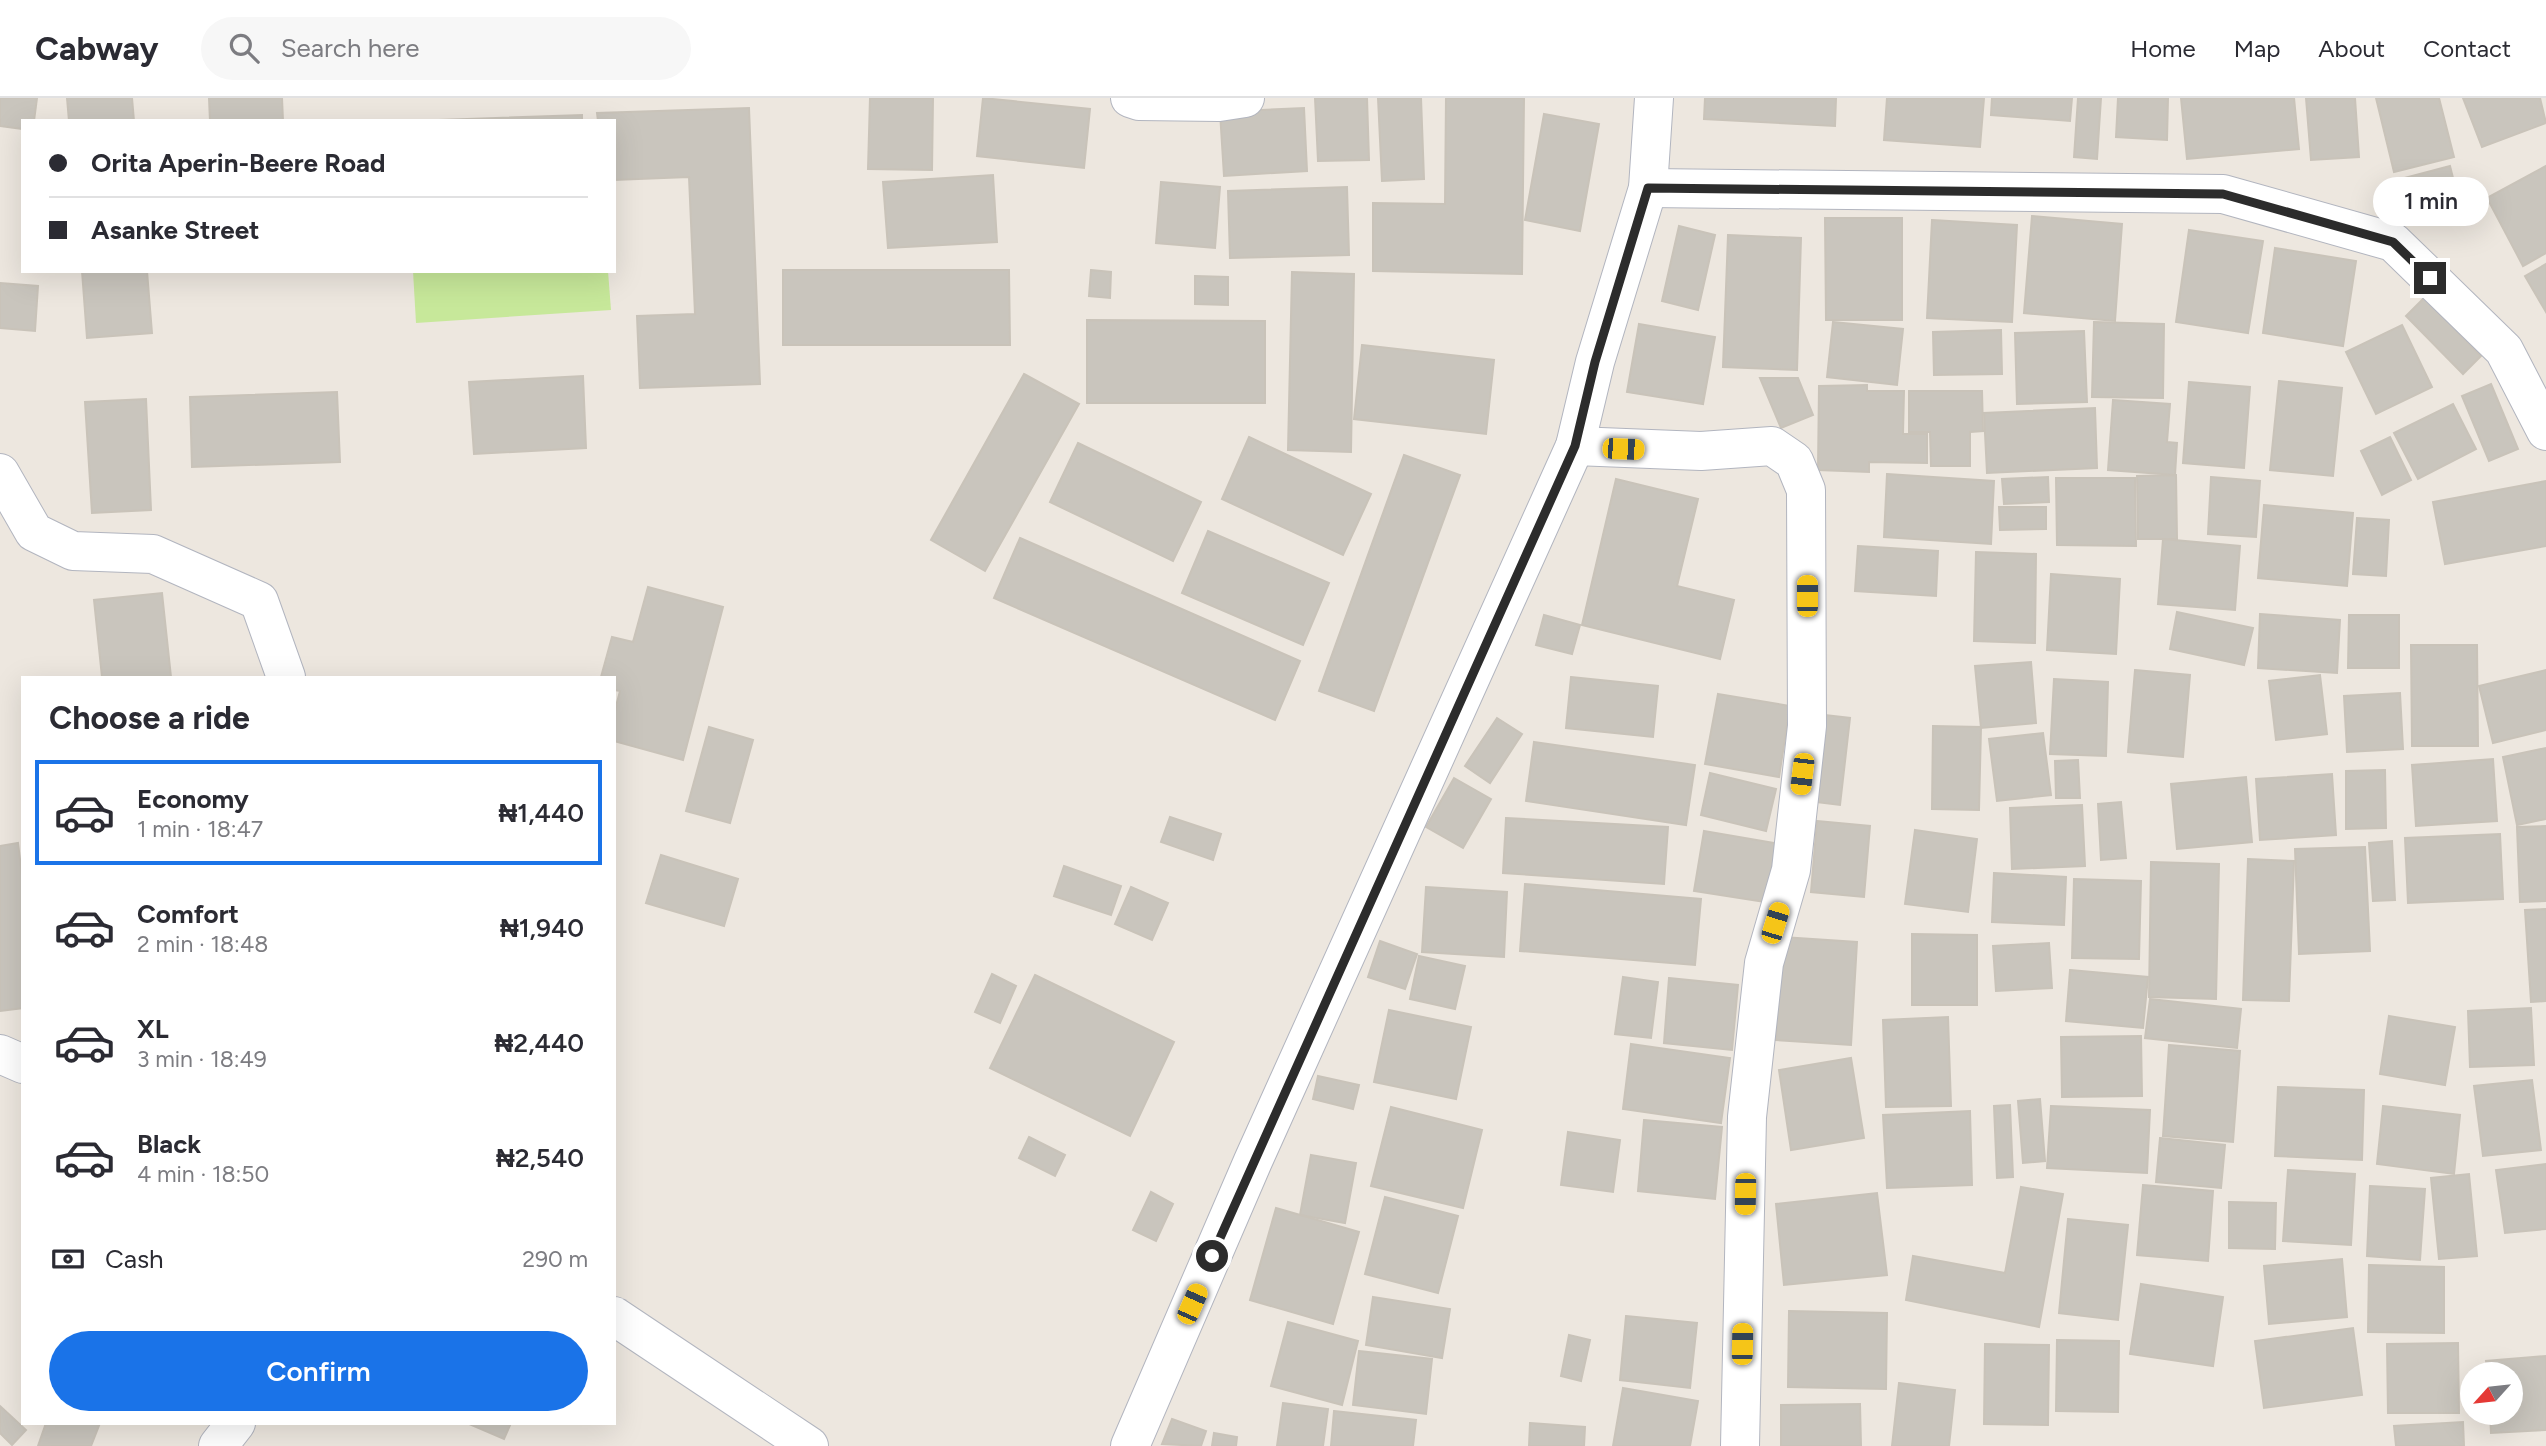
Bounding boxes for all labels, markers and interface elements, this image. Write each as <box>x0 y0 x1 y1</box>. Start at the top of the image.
search box <box>201 17 691 80</box>
text: Cabway <box>35 29 159 68</box>
icon: search <box>225 29 263 67</box>
text: Search here <box>281 32 420 64</box>
text: Home <box>2130 34 2196 63</box>
text: Map <box>2234 34 2280 63</box>
text: About <box>2318 34 2385 63</box>
text: Contact <box>2423 34 2511 63</box>
text: Orita Aperin-Beere Road <box>91 147 385 179</box>
callout: 1 min <box>2372 176 2488 226</box>
text: 1 min <box>2404 187 2458 215</box>
text: Asanke Street <box>91 214 260 246</box>
route end <box>2414 262 2446 294</box>
car <box>1602 438 1645 460</box>
car <box>1797 575 1818 617</box>
text: Choose a ride <box>49 699 250 737</box>
car <box>1790 752 1815 796</box>
icon: car <box>53 781 116 844</box>
text: Economy <box>137 783 249 815</box>
text: ₦1,440 <box>499 797 584 829</box>
text: 1 min · 18:47 <box>137 815 263 843</box>
icon: car <box>53 896 116 959</box>
text: Comfort <box>137 898 239 930</box>
car <box>1759 900 1792 946</box>
text: ₦1,940 <box>500 912 584 944</box>
text: 2 min · 18:48 <box>137 930 268 958</box>
icon: car <box>53 1011 116 1074</box>
text: XL <box>137 1013 169 1045</box>
text: ₦2,440 <box>495 1027 584 1059</box>
text: 3 min · 18:49 <box>137 1045 267 1073</box>
icon: car <box>53 1126 116 1189</box>
text: Black <box>137 1128 201 1160</box>
text: ₦2,540 <box>496 1142 584 1174</box>
text: 4 min · 18:50 <box>137 1160 269 1188</box>
car <box>1735 1173 1756 1215</box>
icon: cash <box>49 1240 87 1278</box>
route start <box>1196 1240 1228 1272</box>
text: Cash <box>105 1243 164 1275</box>
text: 290 m <box>522 1245 588 1273</box>
car <box>1174 1281 1211 1327</box>
car <box>1732 1323 1753 1365</box>
button: Confirm <box>49 1331 588 1411</box>
north arrow <box>2460 1362 2524 1424</box>
map controls <box>2460 1362 2523 1425</box>

